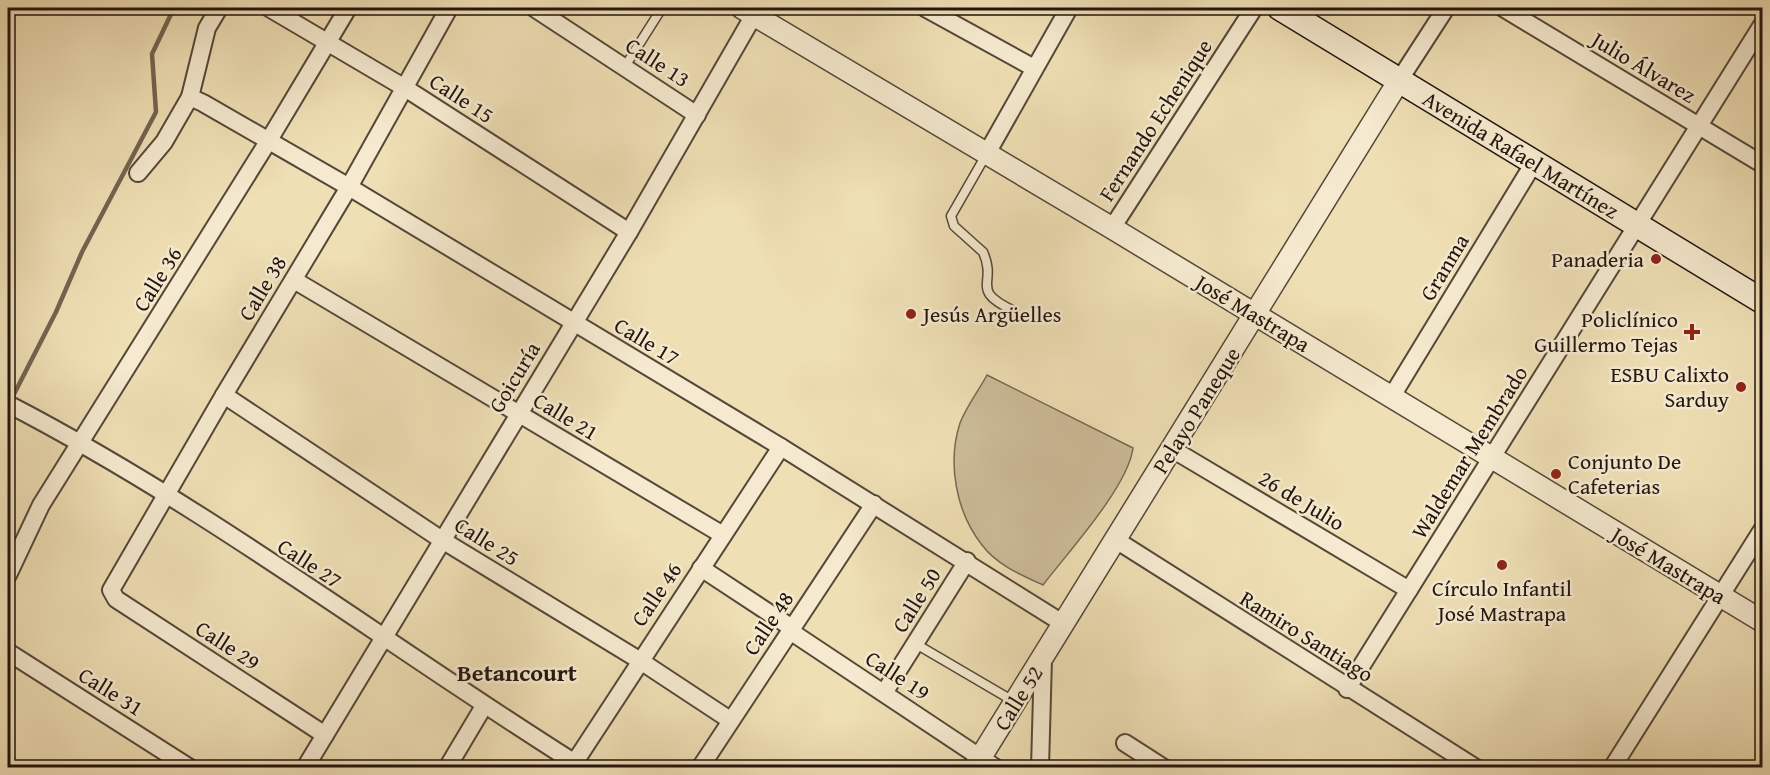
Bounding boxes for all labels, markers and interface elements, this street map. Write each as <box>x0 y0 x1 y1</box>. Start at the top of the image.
street label: Julio Álvarez <box>1583 22 1702 111</box>
street label: Calle 13 <box>619 29 697 95</box>
street label: Fernando Echenique <box>1090 33 1220 207</box>
street label: Calle 15 <box>423 65 501 131</box>
street label: Avenida Rafael Martínez <box>1417 83 1625 227</box>
street label: Granma <box>1411 227 1477 307</box>
street label: Calle 36 <box>125 240 189 318</box>
place label: Panaderia <box>1551 243 1645 275</box>
street label: Calle 38 <box>230 249 294 327</box>
marker: Panaderia <box>1649 252 1663 266</box>
street label: José Mastrapa <box>1187 265 1317 360</box>
place label: Jesús Argüelles <box>920 298 1061 330</box>
place label: Policlínico Guillermo Tejas <box>1534 303 1678 360</box>
marker: Jesús Argüelles <box>904 307 918 321</box>
street label: Calle 17 <box>608 309 686 373</box>
marker: Policlínico Guillermo Tejas <box>1683 323 1701 341</box>
street label: Goicuría <box>480 335 548 419</box>
street label: Pelayo Paneque <box>1144 340 1248 480</box>
place label: ESBU Calixto Sarduy <box>1610 358 1729 415</box>
street label: Waldemar Membrado <box>1403 359 1535 545</box>
marker: ESBU Calixto Sarduy <box>1734 380 1748 394</box>
street label: Calle 21 <box>527 384 605 448</box>
place label: Conjunto De Cafeterias <box>1568 445 1681 502</box>
street label: 26 de Julio <box>1253 462 1351 538</box>
marker: Conjunto De Cafeterias <box>1549 467 1563 481</box>
street label: Calle 25 <box>448 509 526 573</box>
street label: José Mastrapa <box>1603 517 1733 612</box>
street label: Calle 27 <box>271 530 349 596</box>
street label: Calle 46 <box>623 556 689 632</box>
marker: Círculo Infantil José Mastrapa <box>1495 558 1509 572</box>
street label: Calle 50 <box>884 561 948 639</box>
place label: Círculo Infantil José Mastrapa <box>1432 572 1572 629</box>
street label: Ramiro Santiago <box>1234 582 1380 690</box>
street label: Calle 48 <box>735 585 801 661</box>
street label: Calle 29 <box>189 612 267 678</box>
street label: Calle 19 <box>859 642 937 708</box>
district label: Betancourt <box>457 655 577 690</box>
street label: Calle 31 <box>72 659 150 723</box>
street label: Calle 52 <box>986 659 1050 737</box>

